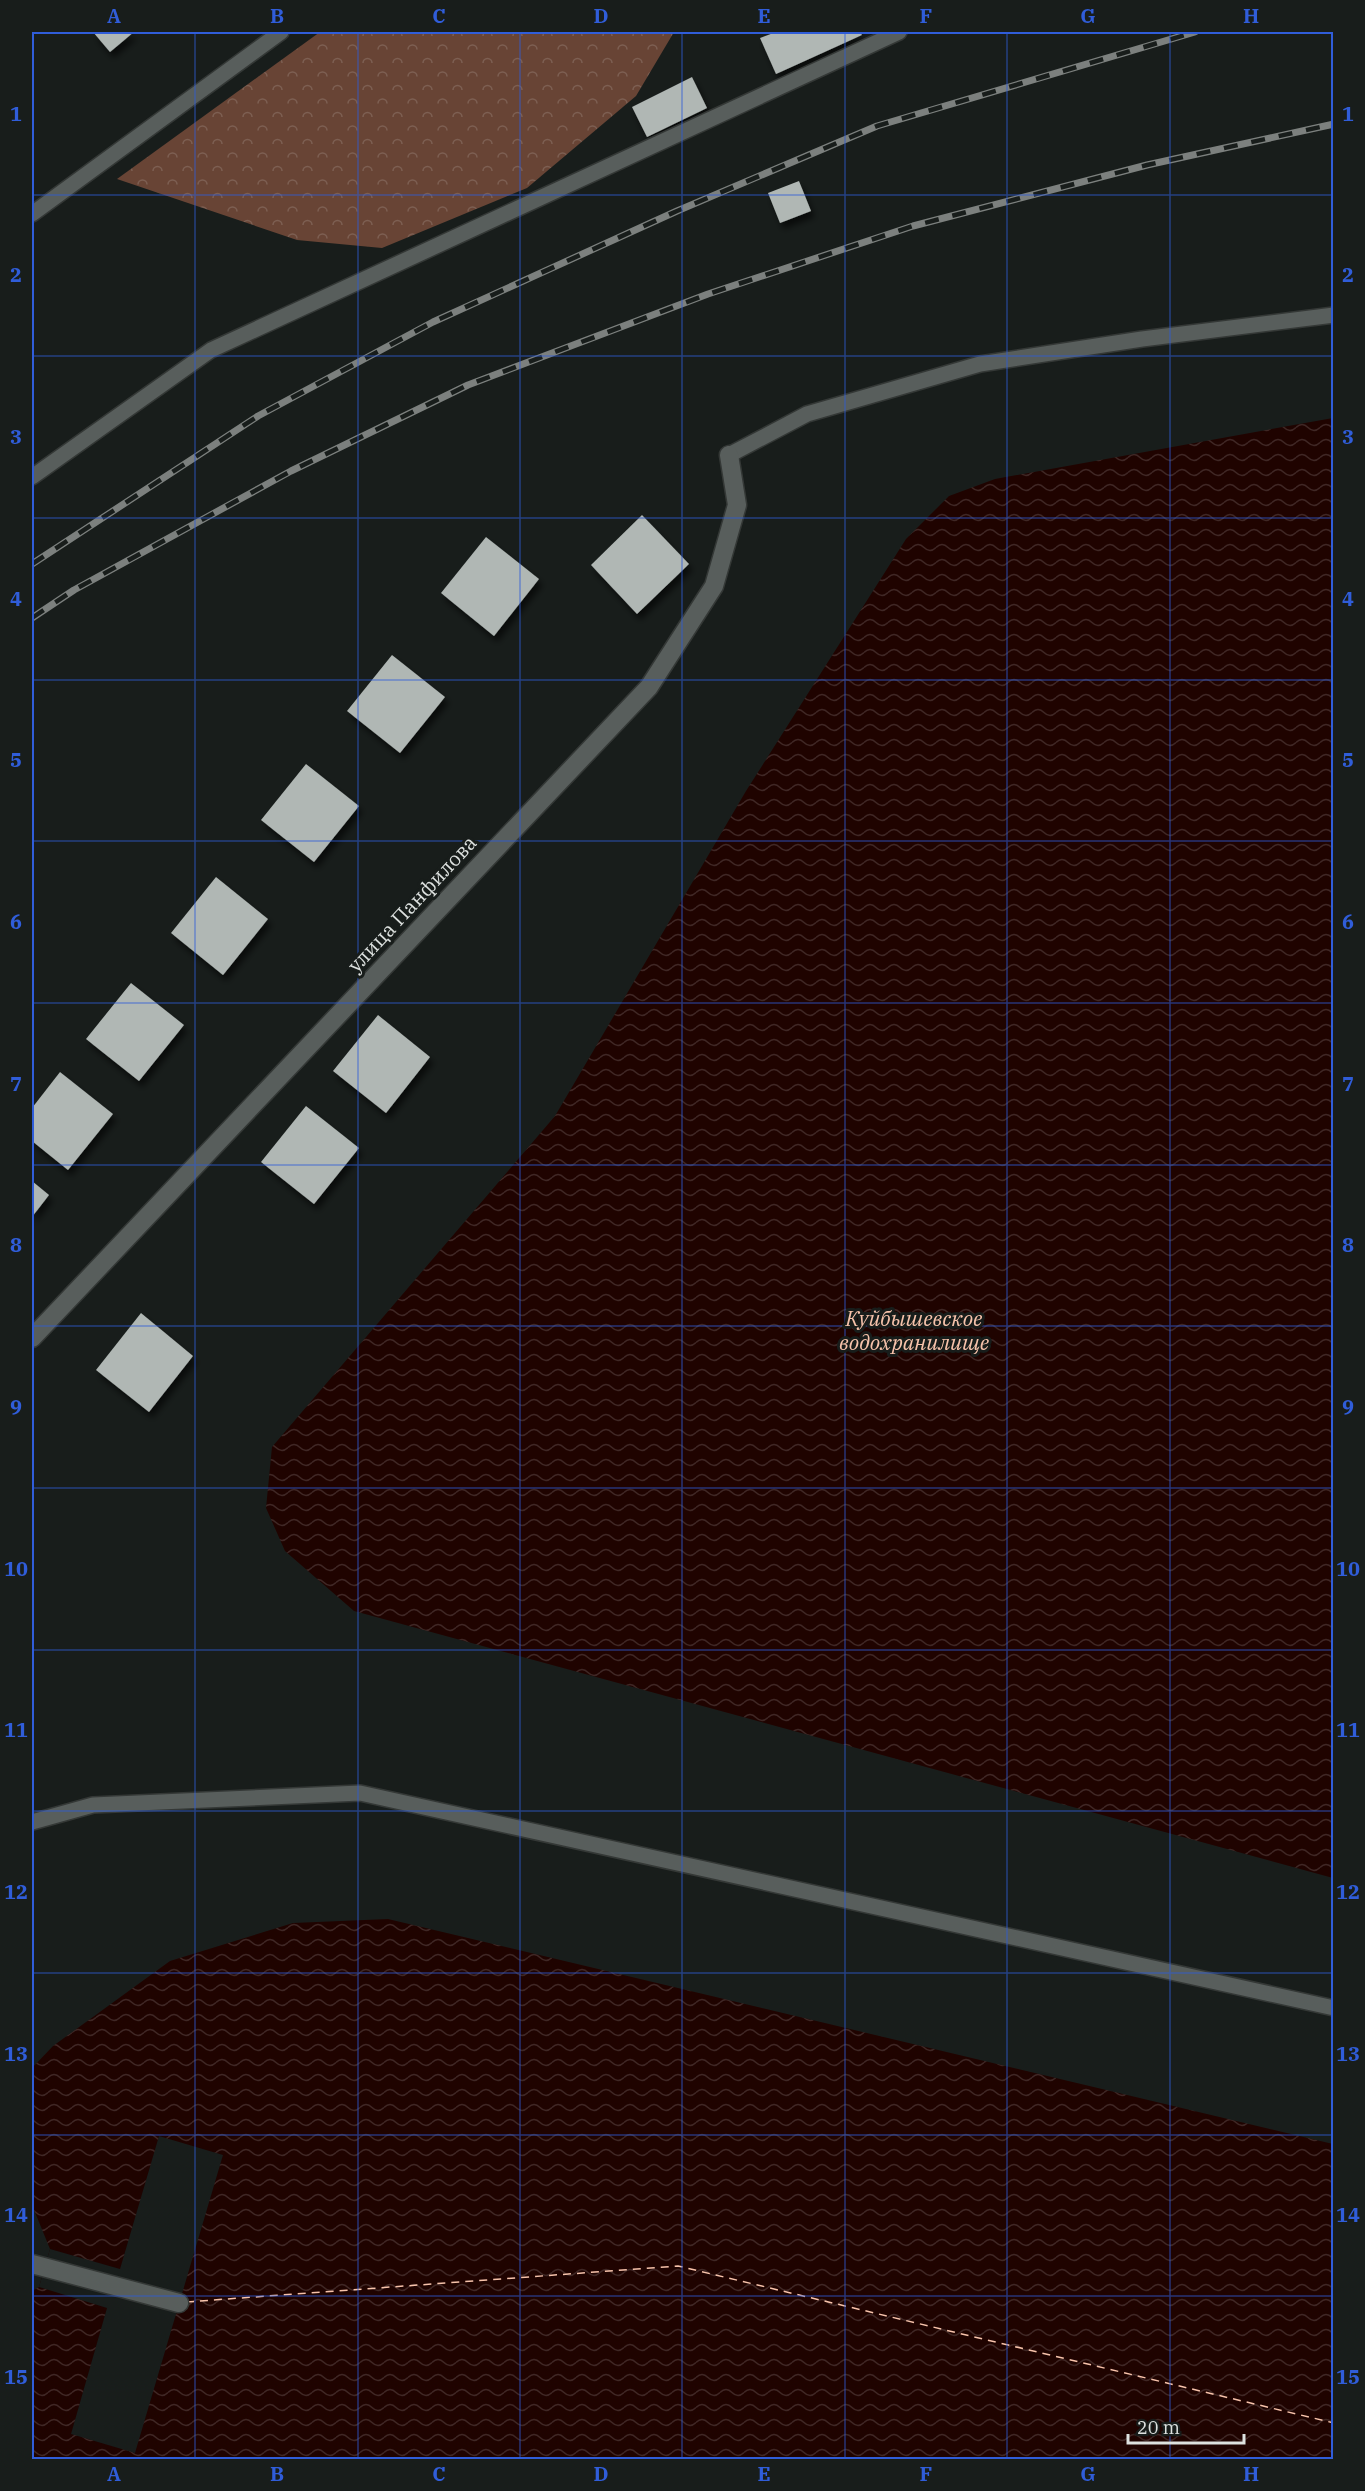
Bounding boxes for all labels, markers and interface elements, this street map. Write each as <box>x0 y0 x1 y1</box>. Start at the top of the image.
text: A <box>107 2 121 29</box>
text: B <box>270 2 284 29</box>
text: C <box>432 2 446 29</box>
text: D <box>593 2 609 29</box>
text: E <box>757 2 771 29</box>
text: F <box>920 2 932 29</box>
text: G <box>1080 2 1096 29</box>
text: H <box>1243 2 1259 29</box>
text: 1 <box>10 100 22 127</box>
text: 1 <box>1342 100 1354 127</box>
text: 2 <box>10 261 22 288</box>
text: 2 <box>1342 261 1354 288</box>
text: 3 <box>10 423 22 450</box>
text: 3 <box>1342 423 1354 450</box>
text: 4 <box>10 585 22 612</box>
text: 4 <box>1342 585 1354 612</box>
text: 5 <box>10 746 22 773</box>
text: 5 <box>1342 746 1354 773</box>
street label: улица Панфилова <box>341 829 482 978</box>
text: 6 <box>10 908 22 935</box>
text: 6 <box>1342 908 1354 935</box>
text: 7 <box>10 1070 22 1097</box>
text: 7 <box>1342 1070 1354 1097</box>
text: 8 <box>10 1231 22 1258</box>
text: 8 <box>1342 1231 1354 1258</box>
water label: Куйбышевское водохранилище <box>839 1304 990 1356</box>
text: 9 <box>10 1393 22 1420</box>
text: 9 <box>1342 1393 1354 1420</box>
text: 10 <box>4 1555 28 1582</box>
text: 10 <box>1336 1555 1360 1582</box>
text: 11 <box>4 1716 28 1743</box>
text: 11 <box>1336 1716 1360 1743</box>
text: 12 <box>4 1878 28 1905</box>
text: 12 <box>1336 1878 1360 1905</box>
text: 13 <box>4 2040 28 2067</box>
text: 13 <box>1336 2040 1360 2067</box>
text: 14 <box>4 2201 28 2228</box>
text: 14 <box>1336 2201 1360 2228</box>
text: 15 <box>4 2363 28 2390</box>
text: 15 <box>1336 2363 1360 2390</box>
scale bar <box>1128 2407 1244 2445</box>
text: 20 m <box>1137 2416 1180 2439</box>
text: A <box>107 2460 121 2487</box>
text: B <box>270 2460 284 2487</box>
text: C <box>432 2460 446 2487</box>
text: D <box>593 2460 609 2487</box>
text: E <box>757 2460 771 2487</box>
text: F <box>920 2460 932 2487</box>
text: G <box>1080 2460 1096 2487</box>
text: H <box>1243 2460 1259 2487</box>

